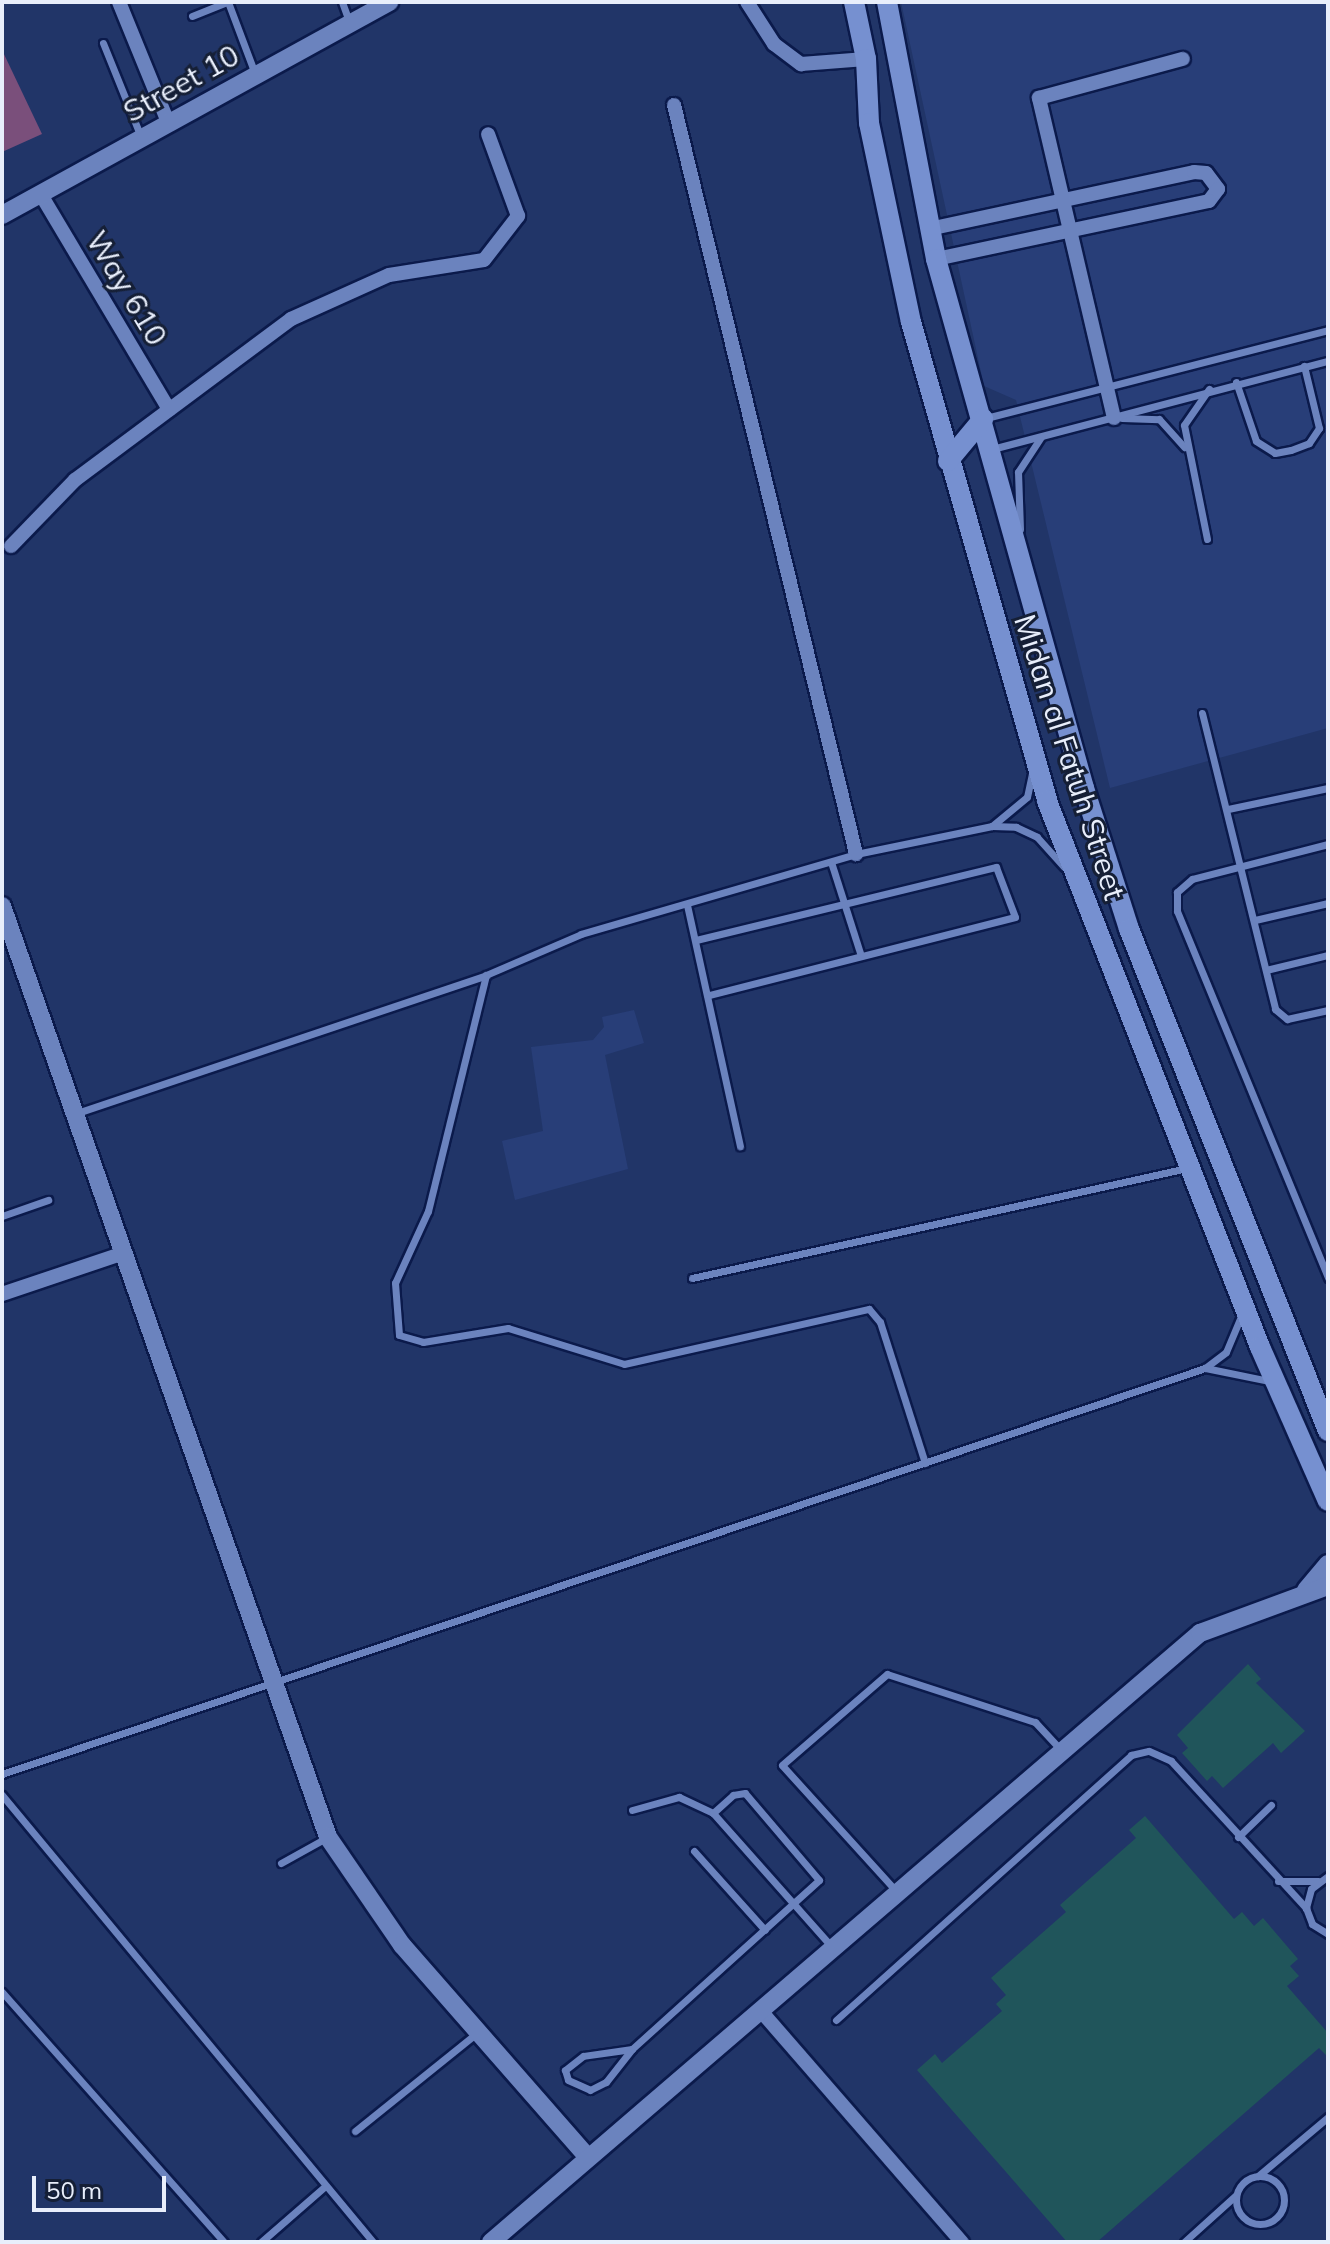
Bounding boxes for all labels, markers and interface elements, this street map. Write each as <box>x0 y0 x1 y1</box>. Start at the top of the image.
street label: Street 10 <box>117 37 245 129</box>
street label: Way 610 <box>79 224 175 352</box>
street label: Midan al Fatuh Street <box>1007 610 1133 904</box>
scale bar <box>36 2160 170 2210</box>
text: 50 m <box>46 2175 102 2205</box>

